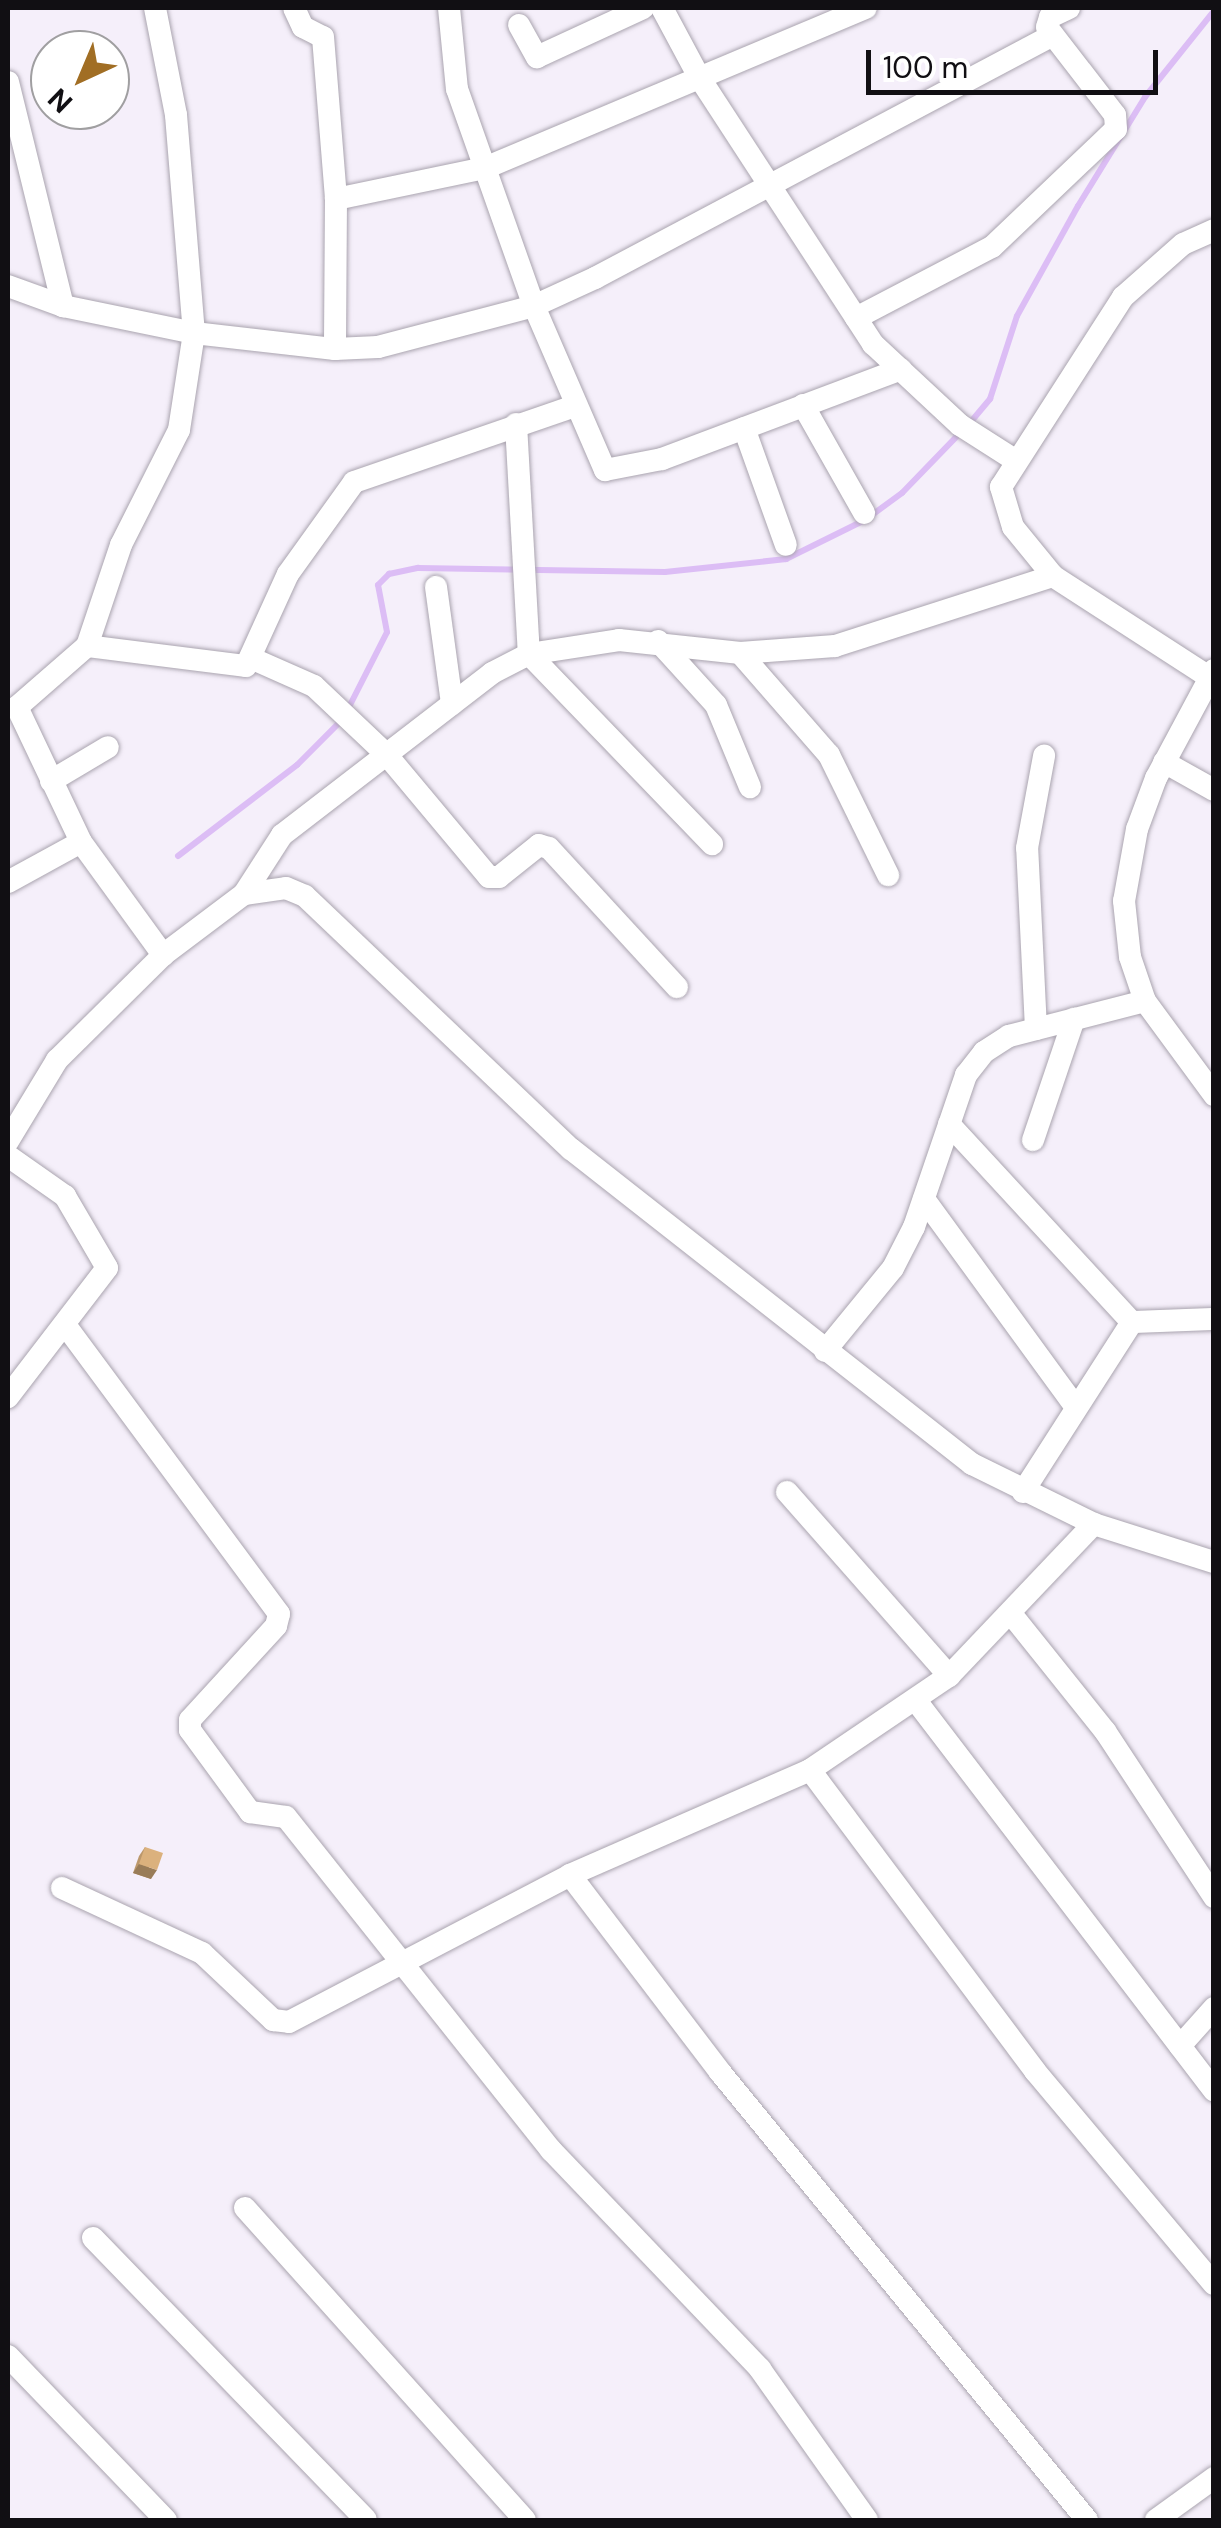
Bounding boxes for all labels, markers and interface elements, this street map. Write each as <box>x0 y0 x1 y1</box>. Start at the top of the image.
north arrow <box>30 30 130 130</box>
scale bar <box>871 30 1164 92</box>
text: 100 m <box>883 48 968 87</box>
text: N <box>40 80 80 121</box>

